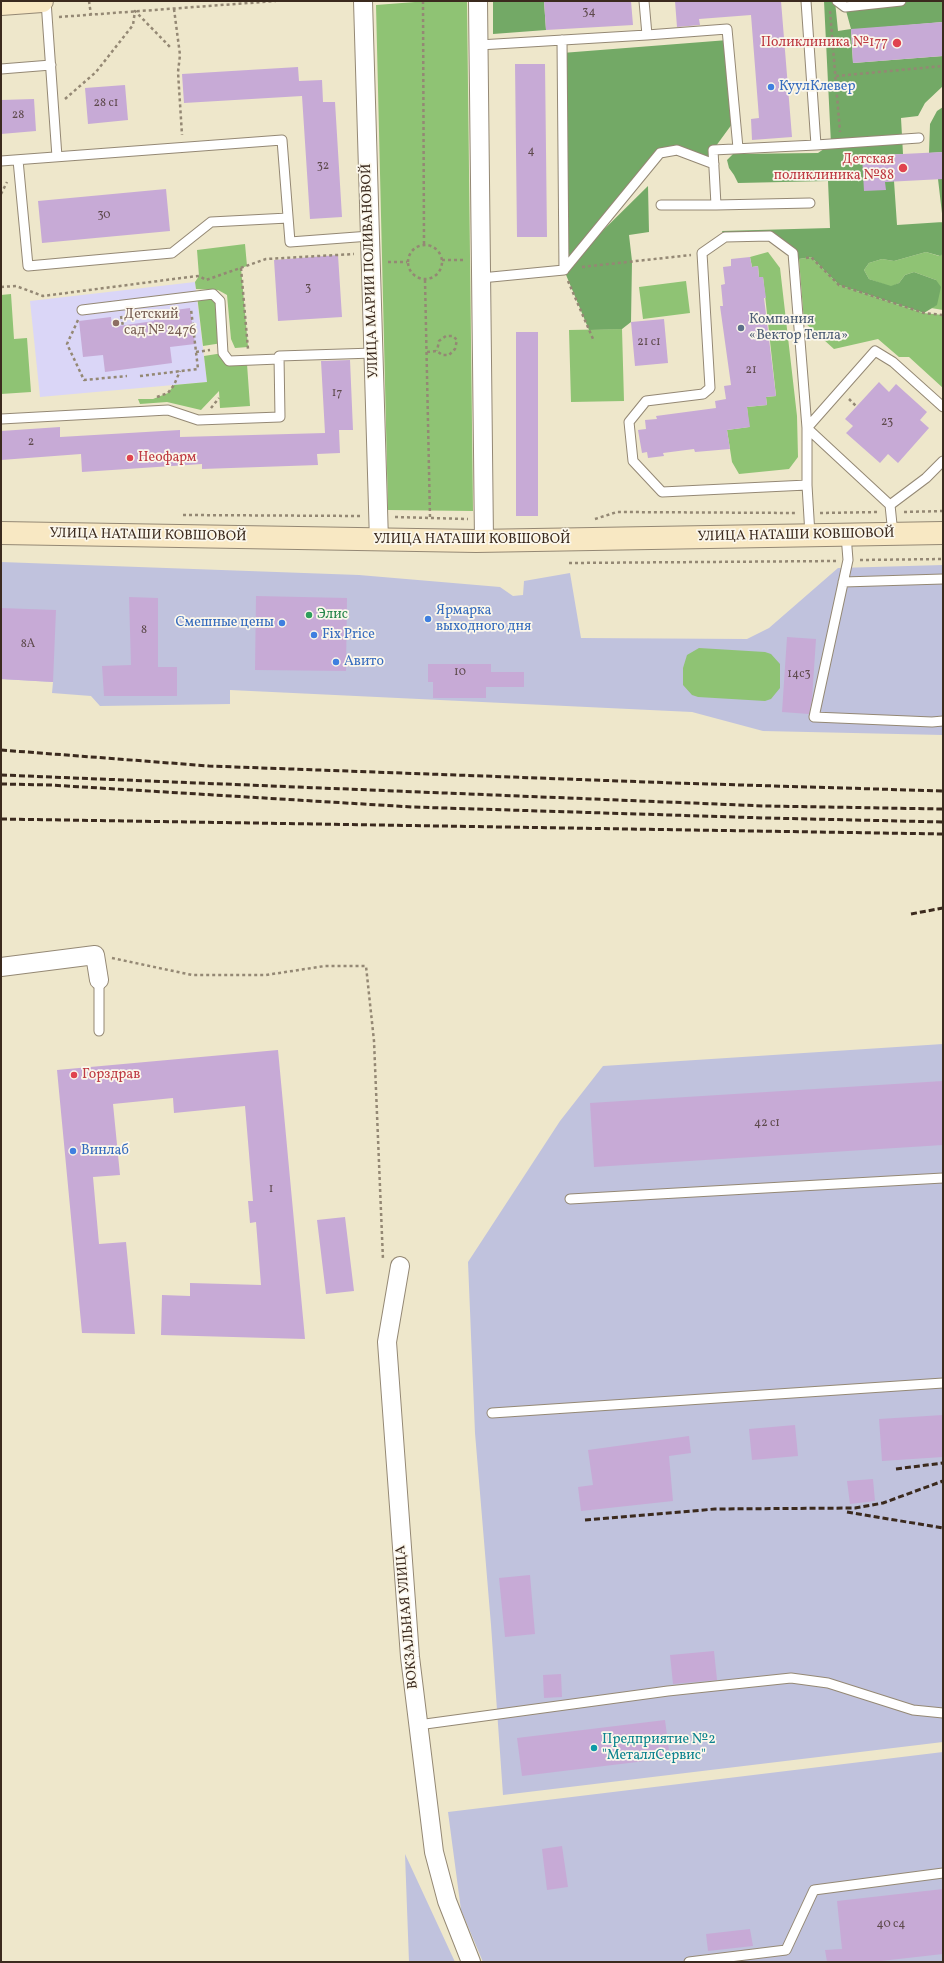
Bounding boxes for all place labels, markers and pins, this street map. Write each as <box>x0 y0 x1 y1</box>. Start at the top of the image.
place label: Поликлиника №177 <box>761 35 888 51</box>
marker: Поликлиника №177 <box>891 37 903 49</box>
place label: КуулКлевер <box>779 79 855 95</box>
marker: КуулКлевер <box>766 82 776 92</box>
place label: Детская поликлиника №88 <box>774 152 894 184</box>
marker: Детская поликлиника №88 <box>897 162 909 174</box>
place label: Детский сад № 2476 <box>124 307 196 340</box>
place label: Компания «Вектор Тепла» <box>749 312 848 344</box>
marker: Детский сад № 2476 <box>111 318 121 328</box>
marker: Компания «Вектор Тепла» <box>736 323 746 333</box>
place label: Неофарм <box>138 450 196 466</box>
marker: Неофарм <box>125 453 135 463</box>
place label: Ярмарка выходного дня <box>436 603 531 636</box>
place label: Элис <box>317 607 348 623</box>
marker: Элис <box>304 610 314 620</box>
marker: Ярмарка выходного дня <box>423 614 433 624</box>
place label: Смешные цены <box>175 615 274 631</box>
marker: Смешные цены <box>277 618 287 628</box>
place label: Fix Price <box>322 627 375 643</box>
marker: Fix Price <box>309 630 319 640</box>
place label: Авито <box>344 654 384 670</box>
marker: Авито <box>331 657 341 667</box>
place label: Горздрав <box>82 1067 140 1083</box>
marker: Горздрав <box>69 1070 79 1080</box>
place label: Винлаб <box>81 1143 129 1159</box>
marker: Винлаб <box>68 1146 78 1156</box>
place label: Предприятие №2 "МеталлСервис" <box>602 1732 716 1764</box>
marker: Предприятие №2 "МеталлСервис" <box>589 1743 599 1753</box>

